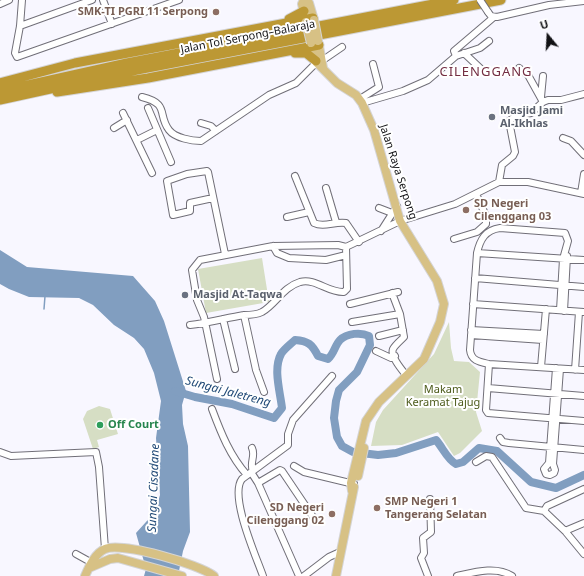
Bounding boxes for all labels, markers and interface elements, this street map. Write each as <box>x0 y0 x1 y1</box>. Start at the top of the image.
place label: SMK-TI PGRI 11 Serpong <box>78 5 208 19</box>
marker: SMK-TI PGRI 11 Serpong <box>211 7 221 17</box>
north arrow <box>528 16 568 56</box>
text: U <box>538 16 550 33</box>
street label: Jalan Tol Serpong–Balaraja <box>180 17 316 57</box>
district label: CILENGGANG <box>439 64 533 80</box>
place label: Masjid Jami Al-Ikhlas <box>500 104 563 130</box>
marker: Masjid Jami Al-Ikhlas <box>487 112 497 122</box>
street label: Jalan Raya Serpong <box>376 123 420 221</box>
place label: SD Negeri Cilenggang 03 <box>474 197 551 223</box>
marker: SD Negeri Cilenggang 03 <box>461 205 471 215</box>
place label: Masjid At-Taqwa <box>193 288 282 302</box>
marker: Masjid At-Taqwa <box>180 290 190 300</box>
water label: Sungai Jaletreng <box>184 374 272 410</box>
park label: Makam Keramat Tajug <box>406 383 480 409</box>
place label: Off Court <box>108 418 159 432</box>
marker: Off Court <box>95 420 105 430</box>
water label: Sungai Cisadane <box>145 443 163 533</box>
place label: SMP Negeri 1 Tangerang Selatan <box>385 495 487 521</box>
place label: SD Negeri Cilenggang 02 <box>247 501 324 527</box>
marker: SMP Negeri 1 Tangerang Selatan <box>372 503 382 513</box>
marker: SD Negeri Cilenggang 02 <box>327 509 337 519</box>

